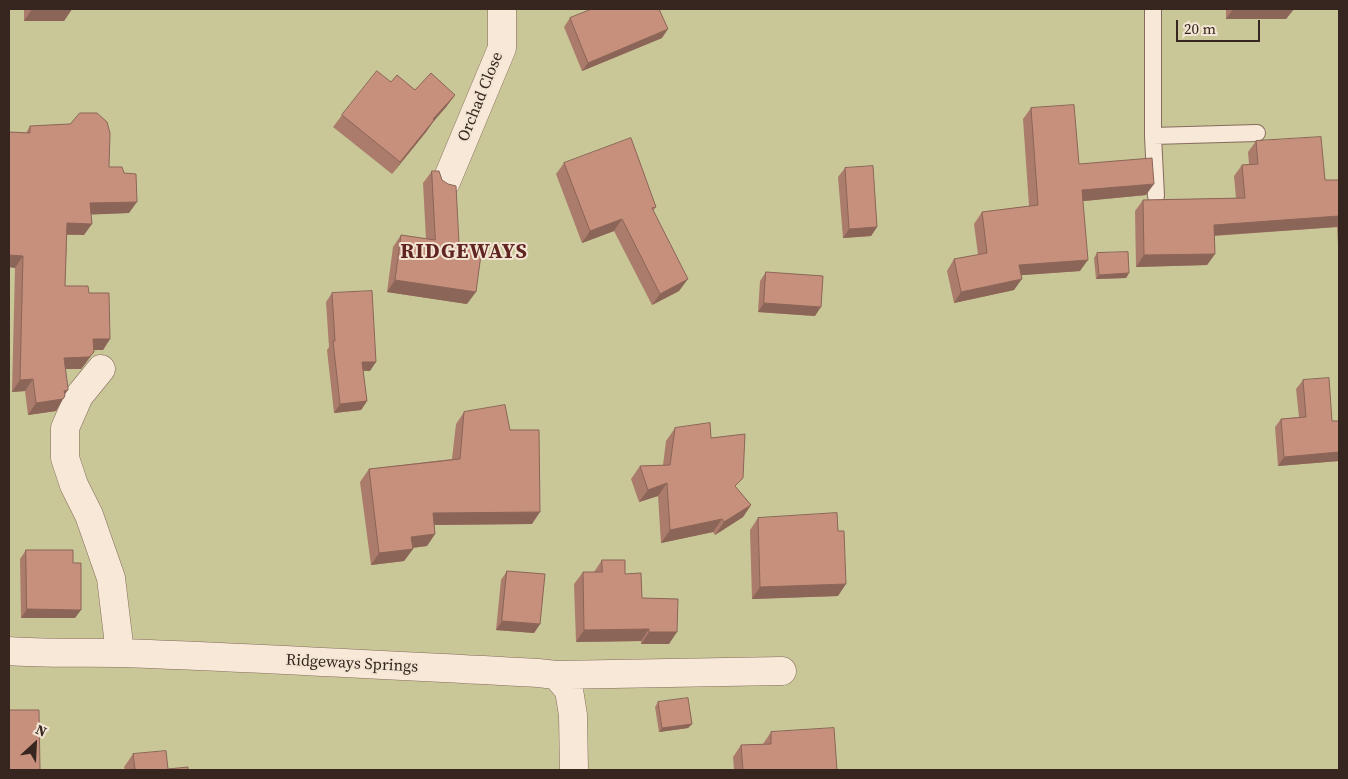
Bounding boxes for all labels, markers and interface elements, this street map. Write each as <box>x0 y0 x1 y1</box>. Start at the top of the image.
scale bar <box>1178 10 1262 42</box>
text: 20 m <box>1184 18 1216 39</box>
street label: Orchad Close <box>454 49 508 145</box>
district label: RIDGEWAYS <box>399 240 529 266</box>
street label: Ridgeways Springs <box>285 651 419 677</box>
north arrow <box>10 719 60 769</box>
text: N <box>32 719 50 742</box>

